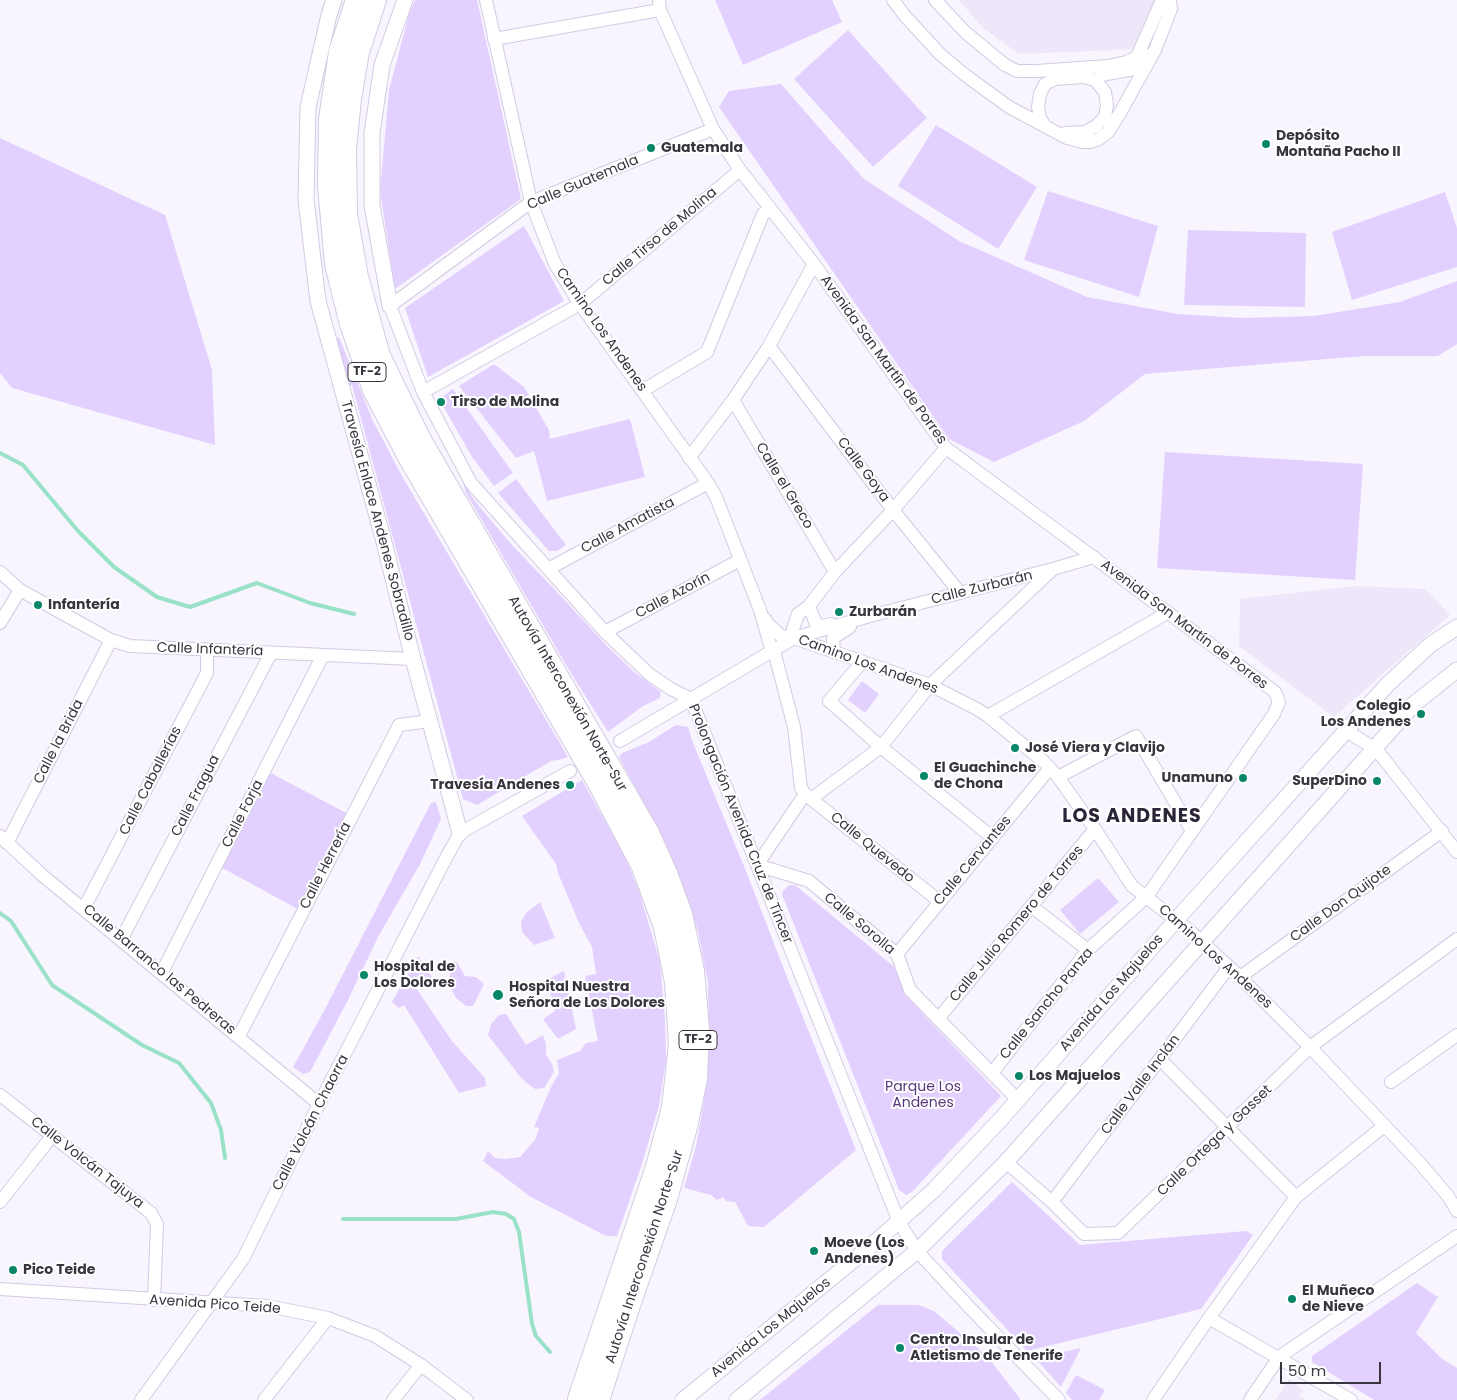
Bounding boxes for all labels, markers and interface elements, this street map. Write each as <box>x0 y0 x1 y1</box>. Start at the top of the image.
place label: Depósito Montaña Pacho II <box>1276 128 1401 160</box>
marker: Depósito Montaña Pacho II <box>1260 138 1272 150</box>
place label: Guatemala <box>661 140 743 156</box>
marker: Guatemala <box>645 142 657 154</box>
street label: Calle Guatemala <box>525 152 641 214</box>
street label: Calle Tirso de Molina <box>599 184 721 290</box>
street label: Camino Los Andenes <box>552 265 650 395</box>
street label: Avenida San Martín de Porres <box>816 272 950 448</box>
road number: TF-2 <box>348 362 386 382</box>
place label: Tirso de Molina <box>451 394 559 410</box>
marker: Tirso de Molina <box>435 396 447 408</box>
street label: Travesía Enlace Andenes Sobradillo <box>337 399 417 643</box>
street label: Calle Goya <box>833 434 893 506</box>
street label: Calle el Greco <box>752 440 816 532</box>
street label: Calle Amatista <box>578 494 678 558</box>
street label: Avenida San Martín de Porres <box>1097 557 1271 693</box>
street label: Calle Zurbarán <box>930 567 1034 609</box>
street label: Calle Azorín <box>633 569 713 623</box>
street label: Autovía Interconexión Norte-Sur <box>504 593 630 795</box>
place label: Infantería <box>48 597 120 613</box>
marker: Infantería <box>32 599 44 611</box>
place label: Zurbarán <box>849 604 917 620</box>
marker: Zurbarán <box>833 606 845 618</box>
street label: Camino Los Andenes <box>796 632 940 698</box>
street label: Calle Infantería <box>156 640 264 660</box>
street label: Calle la Brida <box>31 697 87 787</box>
place label: Colegio Los Andenes <box>1321 698 1411 730</box>
street label: Prolongación Avenida Cruz de Tíncer <box>684 702 796 946</box>
marker: Colegio Los Andenes <box>1415 708 1427 720</box>
street label: Calle Caballerías <box>116 724 186 838</box>
place label: José Viera y Clavijo <box>1025 740 1165 756</box>
marker: José Viera y Clavijo <box>1009 742 1021 754</box>
street label: Calle Fragua <box>168 752 224 840</box>
place label: El Guachinche de Chona <box>934 760 1036 792</box>
marker: El Guachinche de Chona <box>918 770 930 782</box>
place label: Unamuno <box>1162 770 1233 786</box>
marker: Unamuno <box>1237 772 1249 784</box>
place label: SuperDino <box>1292 773 1367 789</box>
marker: SuperDino <box>1371 775 1383 787</box>
street label: Calle Forja <box>219 777 267 851</box>
place label: Travesía Andenes <box>430 777 560 793</box>
marker: Travesía Andenes <box>564 779 576 791</box>
district label: LOS ANDENES <box>1061 806 1203 828</box>
street label: Calle Quevedo <box>827 809 917 887</box>
street label: Calle Cervantes <box>931 813 1015 909</box>
street label: Calle Herrería <box>297 820 355 912</box>
street label: Calle Julio Romero de Torres <box>947 842 1087 1006</box>
street label: Calle Don Quijote <box>1287 862 1395 946</box>
street label: Calle Sorolla <box>820 890 898 958</box>
street label: Calle Barranco las Pedreras <box>79 901 239 1039</box>
street label: Camino Los Andenes <box>1155 901 1275 1013</box>
street label: Avenida Los Majuelos <box>1057 931 1167 1055</box>
street label: Calle Sancho Panza <box>997 945 1097 1063</box>
place label: Hospital de Los Dolores <box>374 959 455 992</box>
marker: Hospital de Los Dolores <box>358 969 370 981</box>
place label: Hospital Nuestra Señora de Los Dolores <box>509 979 665 1012</box>
marker: Hospital Nuestra Señora de Los Dolores <box>491 988 505 1002</box>
road number: TF-2 <box>679 1030 717 1050</box>
street label: Calle Valle Inclán <box>1098 1032 1184 1138</box>
street label: Calle Volcán Chaorra <box>269 1052 353 1194</box>
place label: Los Majuelos <box>1029 1068 1121 1084</box>
marker: Los Majuelos <box>1013 1070 1025 1082</box>
park label: Parque Los Andenes <box>885 1079 961 1112</box>
street label: Calle Ortega y Gasset <box>1154 1082 1276 1200</box>
street label: Calle Volcán Tajuya <box>27 1114 147 1212</box>
street label: Autovía Interconexión Norte-Sur <box>603 1148 687 1366</box>
place label: Moeve (Los Andenes) <box>824 1235 905 1268</box>
marker: Moeve (Los Andenes) <box>808 1245 820 1257</box>
place label: Pico Teide <box>23 1262 95 1278</box>
marker: Pico Teide <box>7 1264 19 1276</box>
street label: Avenida Los Majuelos <box>708 1274 834 1382</box>
place label: El Muñeco de Nieve <box>1302 1283 1374 1315</box>
street label: Avenida Pico Teide <box>149 1292 281 1318</box>
marker: El Muñeco de Nieve <box>1286 1293 1298 1305</box>
place label: Centro Insular de Atletismo de Tenerife <box>910 1332 1063 1364</box>
marker: Centro Insular de Atletismo de Tenerife <box>894 1342 906 1354</box>
scale bar <box>1282 1352 1383 1384</box>
text: 50 m <box>1288 1360 1326 1381</box>

